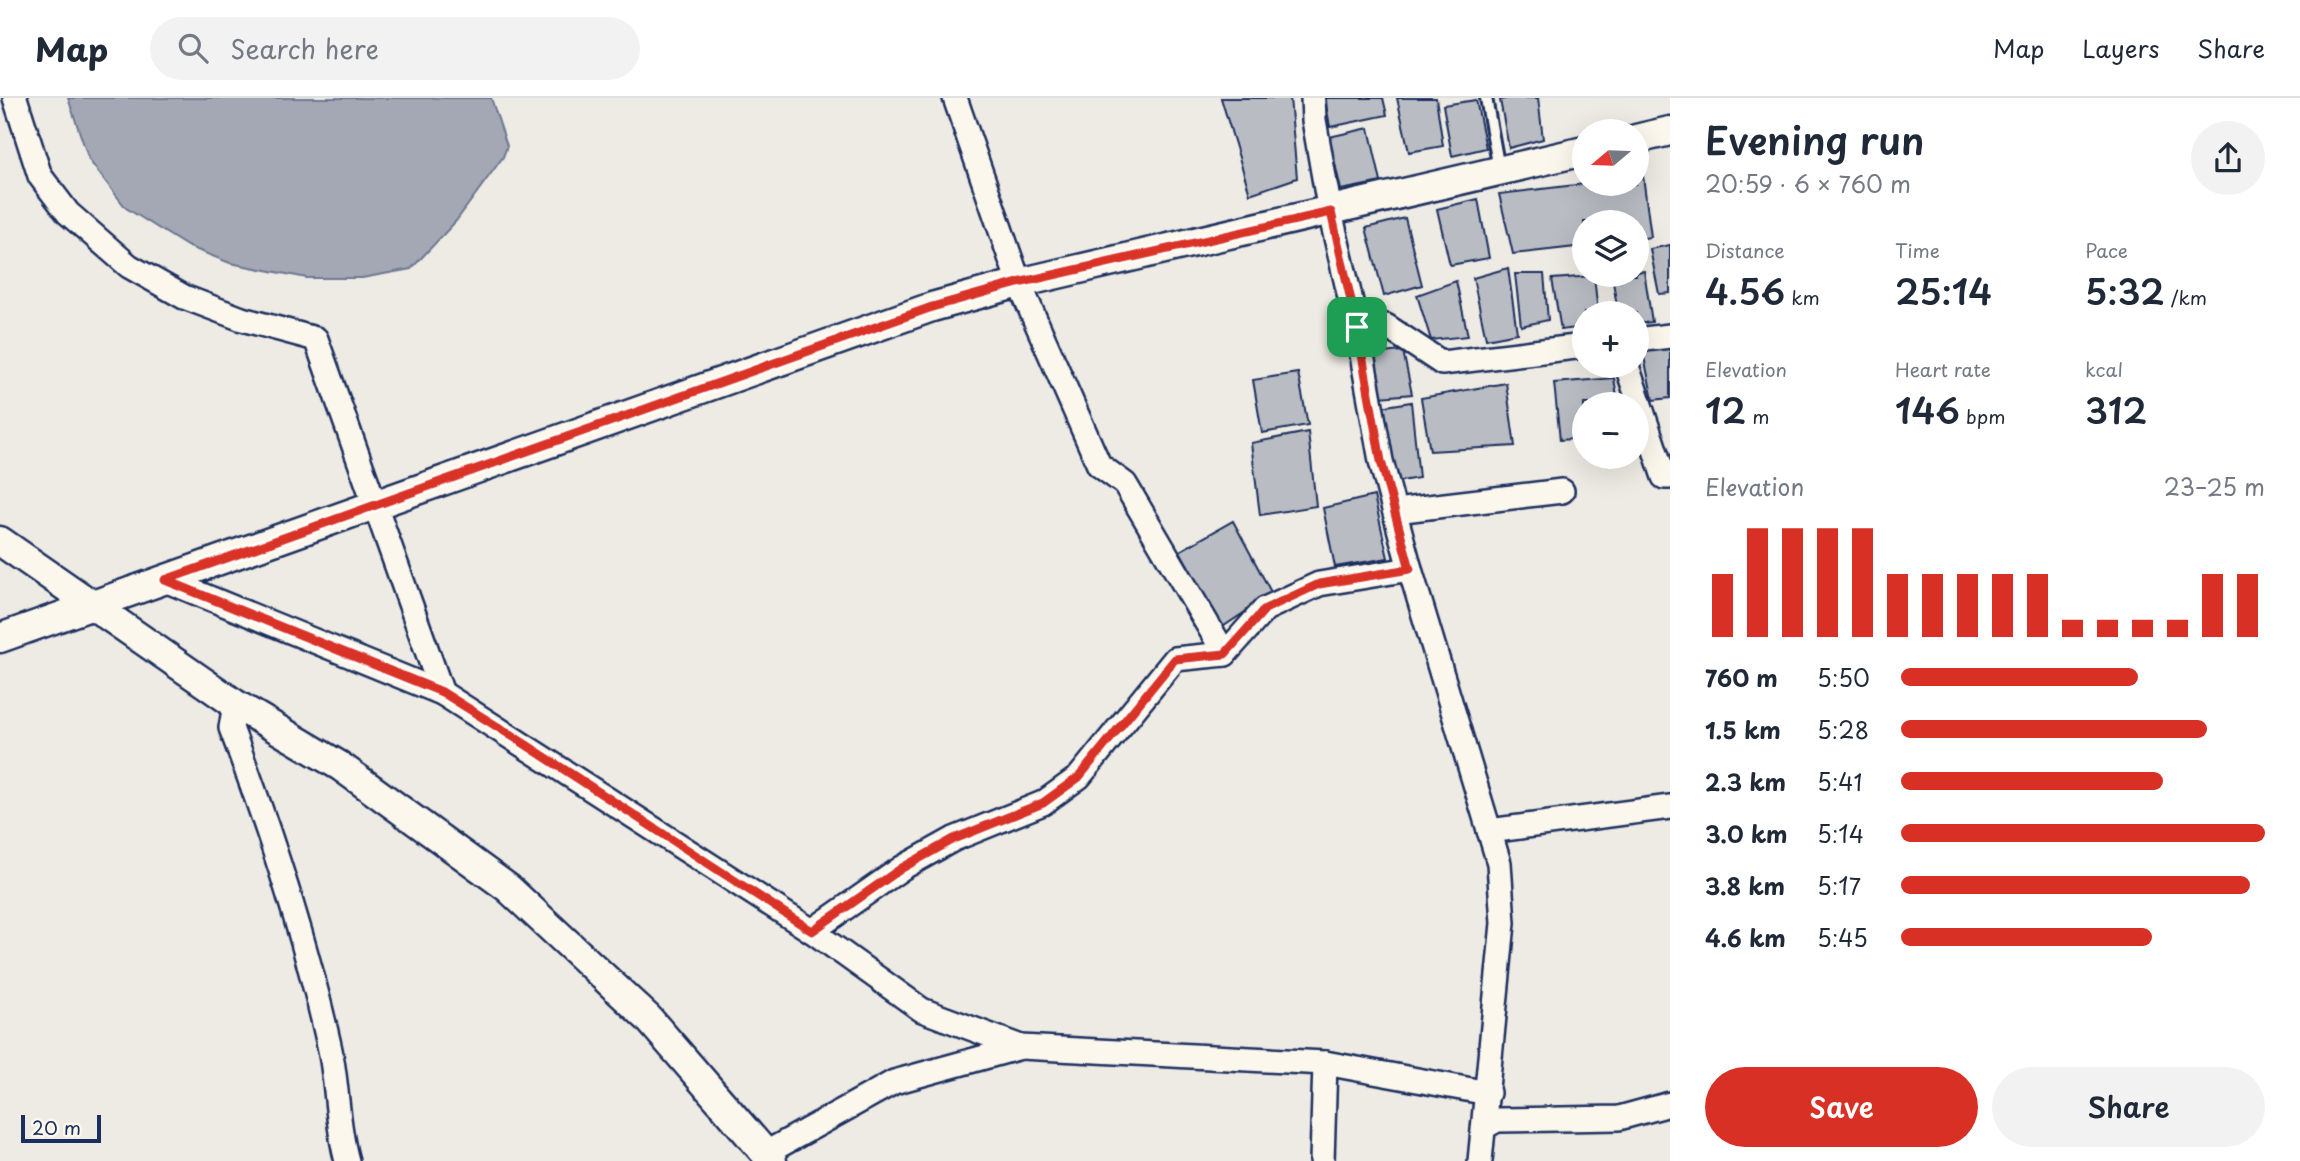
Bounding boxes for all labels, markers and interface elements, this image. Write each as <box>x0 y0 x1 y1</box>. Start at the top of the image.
search box <box>150 17 640 80</box>
text: Map <box>35 23 108 73</box>
icon: search <box>174 29 212 67</box>
text: Search here <box>230 29 379 68</box>
text: Map <box>1993 30 2044 66</box>
text: Layers <box>2082 30 2159 66</box>
text: Share <box>2197 30 2265 66</box>
text: Evening run <box>1705 111 1924 168</box>
north arrow <box>1572 119 1648 196</box>
map controls <box>1572 119 1649 469</box>
button: share <box>2191 121 2265 195</box>
text: 20:59 · 6 × 760 m <box>1705 166 1911 201</box>
button: layers <box>1572 210 1649 287</box>
text: Distance <box>1705 236 1785 264</box>
text: Time <box>1895 236 1940 264</box>
text: Pace <box>2085 236 2128 264</box>
text: 4.56 <box>1705 264 1785 317</box>
text: 25:14 <box>1895 264 1992 317</box>
text: 5:32 <box>2085 264 2165 317</box>
text: km <box>1785 283 1820 311</box>
text: /km <box>2165 283 2207 311</box>
pin <box>1327 297 1387 357</box>
button: + <box>1572 301 1649 378</box>
icon: arrive <box>1338 308 1376 346</box>
text: Elevation <box>1705 355 1787 383</box>
text: Heart rate <box>1895 355 1991 383</box>
text: kcal <box>2085 355 2123 383</box>
text: 12 <box>1705 383 1746 436</box>
text: 146 <box>1895 383 1960 436</box>
text: 312 <box>2085 383 2147 436</box>
button: − <box>1572 392 1649 469</box>
text: m <box>1746 402 1770 430</box>
text: bpm <box>1960 402 2006 430</box>
text: Elevation <box>1705 469 1804 504</box>
text: 23–25 m <box>2164 469 2265 504</box>
text: 760 m <box>1705 660 1778 695</box>
text: 5:50 <box>1817 660 1870 695</box>
text: 1.5 km <box>1705 712 1781 747</box>
text: 5:28 <box>1817 712 1869 747</box>
text: 2.3 km <box>1705 764 1786 799</box>
text: 5:41 <box>1817 764 1863 799</box>
text: 3.0 km <box>1705 816 1787 851</box>
text: 5:14 <box>1817 816 1864 851</box>
text: 3.8 km <box>1705 868 1785 903</box>
text: 5:17 <box>1817 868 1861 903</box>
text: 4.6 km <box>1705 920 1786 955</box>
text: 5:45 <box>1817 920 1868 955</box>
button: Save <box>1705 1067 1978 1147</box>
button: Share <box>1992 1067 2265 1147</box>
scale bar <box>21 1112 102 1144</box>
text: 20 m <box>32 1113 81 1141</box>

